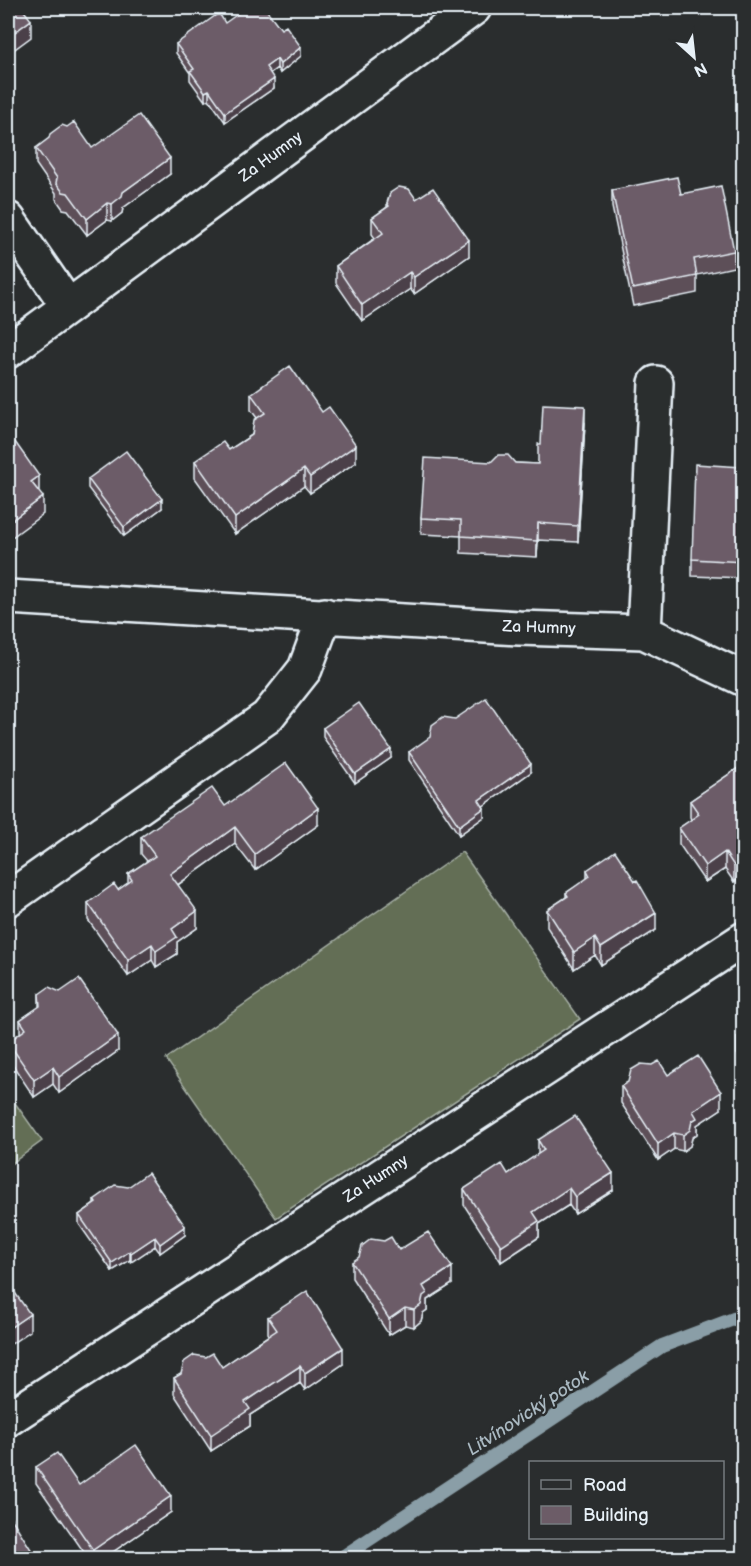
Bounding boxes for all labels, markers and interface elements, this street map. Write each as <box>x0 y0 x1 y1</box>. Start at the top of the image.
north arrow <box>664 27 724 87</box>
text: N <box>690 58 710 80</box>
street label: Za Humny <box>235 127 307 187</box>
street label: Za Humny <box>501 617 577 639</box>
street label: Za Humny <box>339 1151 413 1207</box>
water label: Litvínovický potok <box>463 1365 594 1460</box>
legend <box>529 1461 724 1539</box>
text: Road <box>583 1475 627 1496</box>
text: Building <box>583 1505 649 1526</box>

